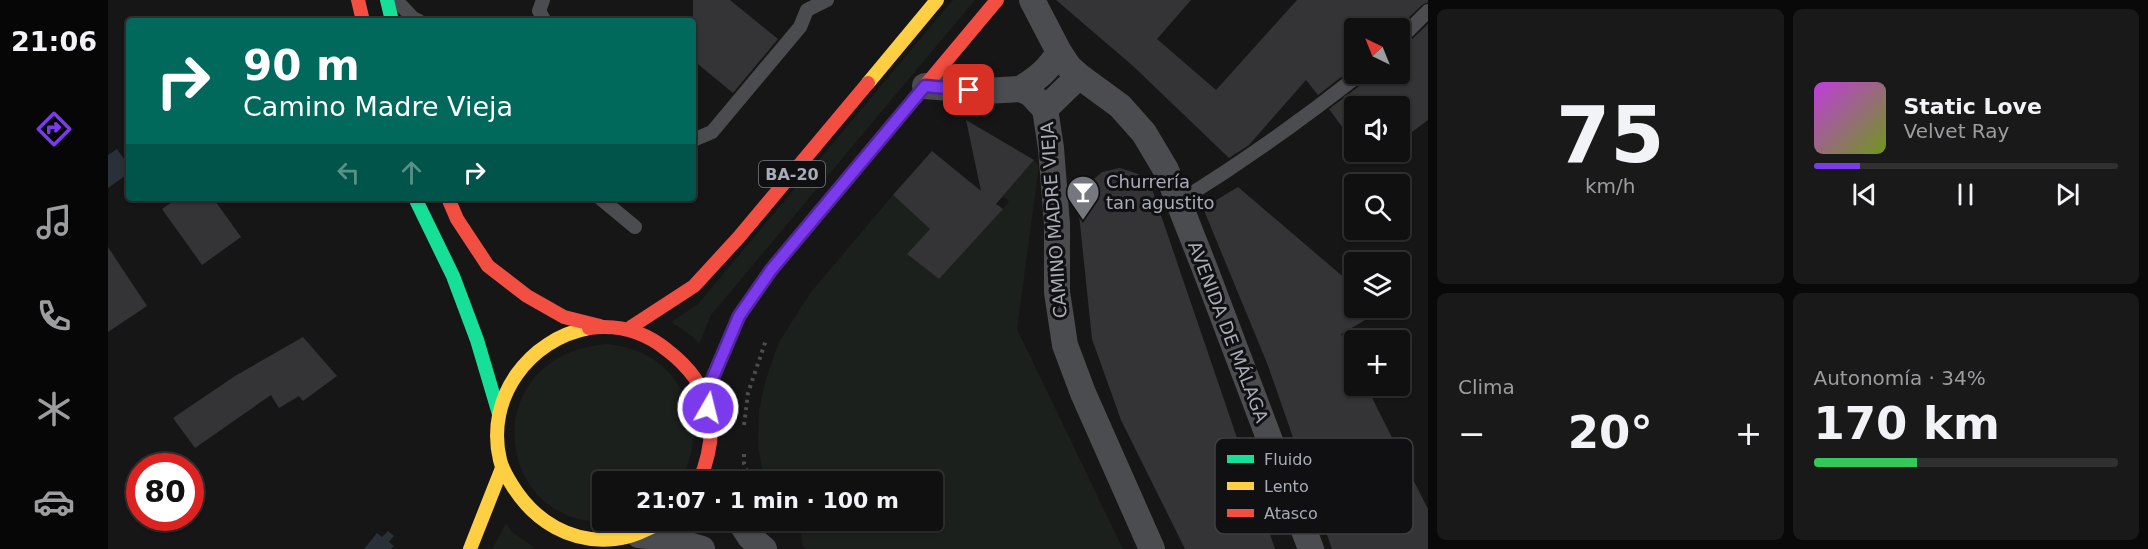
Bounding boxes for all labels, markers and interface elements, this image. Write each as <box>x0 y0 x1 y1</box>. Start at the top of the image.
north arrow <box>1344 18 1410 84</box>
map controls <box>1344 18 1410 396</box>
text: 21:06 <box>11 26 97 57</box>
text: 90 m <box>243 41 360 90</box>
icon: right <box>144 42 222 120</box>
pin <box>943 64 994 115</box>
icon: arrive <box>952 73 985 106</box>
text: 75 <box>1556 90 1665 180</box>
text: Camino Madre Vieja <box>243 91 513 122</box>
text: Static Love <box>1904 94 2042 119</box>
button: sound <box>1344 96 1410 162</box>
icon: directions <box>33 108 75 150</box>
text: Velvet Ray <box>1904 119 2009 143</box>
street label: CAMINO MADRE VIEJA <box>1036 121 1071 319</box>
icon: left <box>332 156 365 189</box>
icon: ahead <box>395 156 428 189</box>
icon: right <box>458 156 491 189</box>
road number: BA-20 <box>759 161 825 187</box>
place label: Churrería tan agustito <box>1106 171 1215 213</box>
bar icon: Churrería tan agustito <box>1065 174 1101 221</box>
button: search <box>1344 174 1410 240</box>
text: km/h <box>1585 174 1635 198</box>
icon: previous <box>1848 178 1881 211</box>
icon: pause <box>1949 178 1982 211</box>
icon: next <box>2051 178 2084 211</box>
icon: music <box>33 201 75 243</box>
street label: AVENIDA DE MÁLAGA <box>1184 238 1273 426</box>
button: layers <box>1344 252 1410 318</box>
icon: phone <box>33 295 75 337</box>
button: + <box>1344 330 1410 396</box>
text: Autonomía · 34% <box>1814 366 1986 390</box>
text: Clima <box>1458 375 1515 399</box>
position arrow <box>676 376 740 440</box>
icon: climate <box>33 388 75 430</box>
text: 170 km <box>1814 397 2000 450</box>
text: 20° <box>1568 406 1653 459</box>
text: − <box>1458 414 1486 453</box>
text: + <box>1735 414 1763 453</box>
legend <box>1215 438 1413 534</box>
text: Fluido <box>1264 450 1312 469</box>
speed limit sign: 80 <box>126 453 204 531</box>
text: Lento <box>1264 477 1309 496</box>
icon: car <box>33 481 75 523</box>
text: 21:07 · 1 min · 100 m <box>636 488 899 513</box>
text: Atasco <box>1264 504 1318 523</box>

